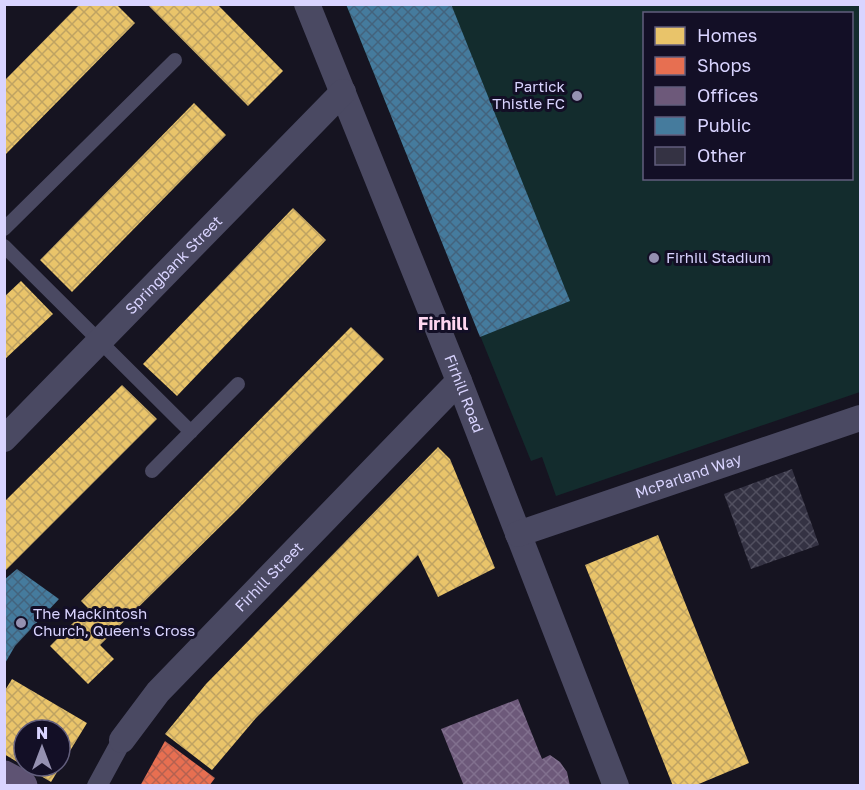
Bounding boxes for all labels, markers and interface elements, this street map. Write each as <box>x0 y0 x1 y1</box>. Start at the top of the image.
legend <box>643 12 853 180</box>
text: Homes <box>697 24 757 46</box>
text: Shops <box>697 54 751 76</box>
place label: Partick Thistle FC <box>492 77 566 112</box>
text: Offices <box>697 84 758 106</box>
marker: Partick Thistle FC <box>570 89 584 103</box>
text: Public <box>697 114 751 136</box>
text: Other <box>697 144 746 166</box>
street label: Springbank Street <box>121 211 225 318</box>
place label: Firhill Stadium <box>666 248 771 266</box>
marker: Firhill Stadium <box>647 251 661 265</box>
district label: Firhill <box>418 312 468 334</box>
street label: Firhill Road <box>441 352 488 435</box>
street label: McParland Way <box>633 449 744 502</box>
street label: Firhill Street <box>231 538 306 615</box>
place label: The Mackintosh Church, Queen's Cross <box>33 604 195 639</box>
marker: The Mackintosh Church, Queen's Cross <box>14 616 28 630</box>
north arrow <box>12 718 72 778</box>
text: N <box>36 723 48 743</box>

